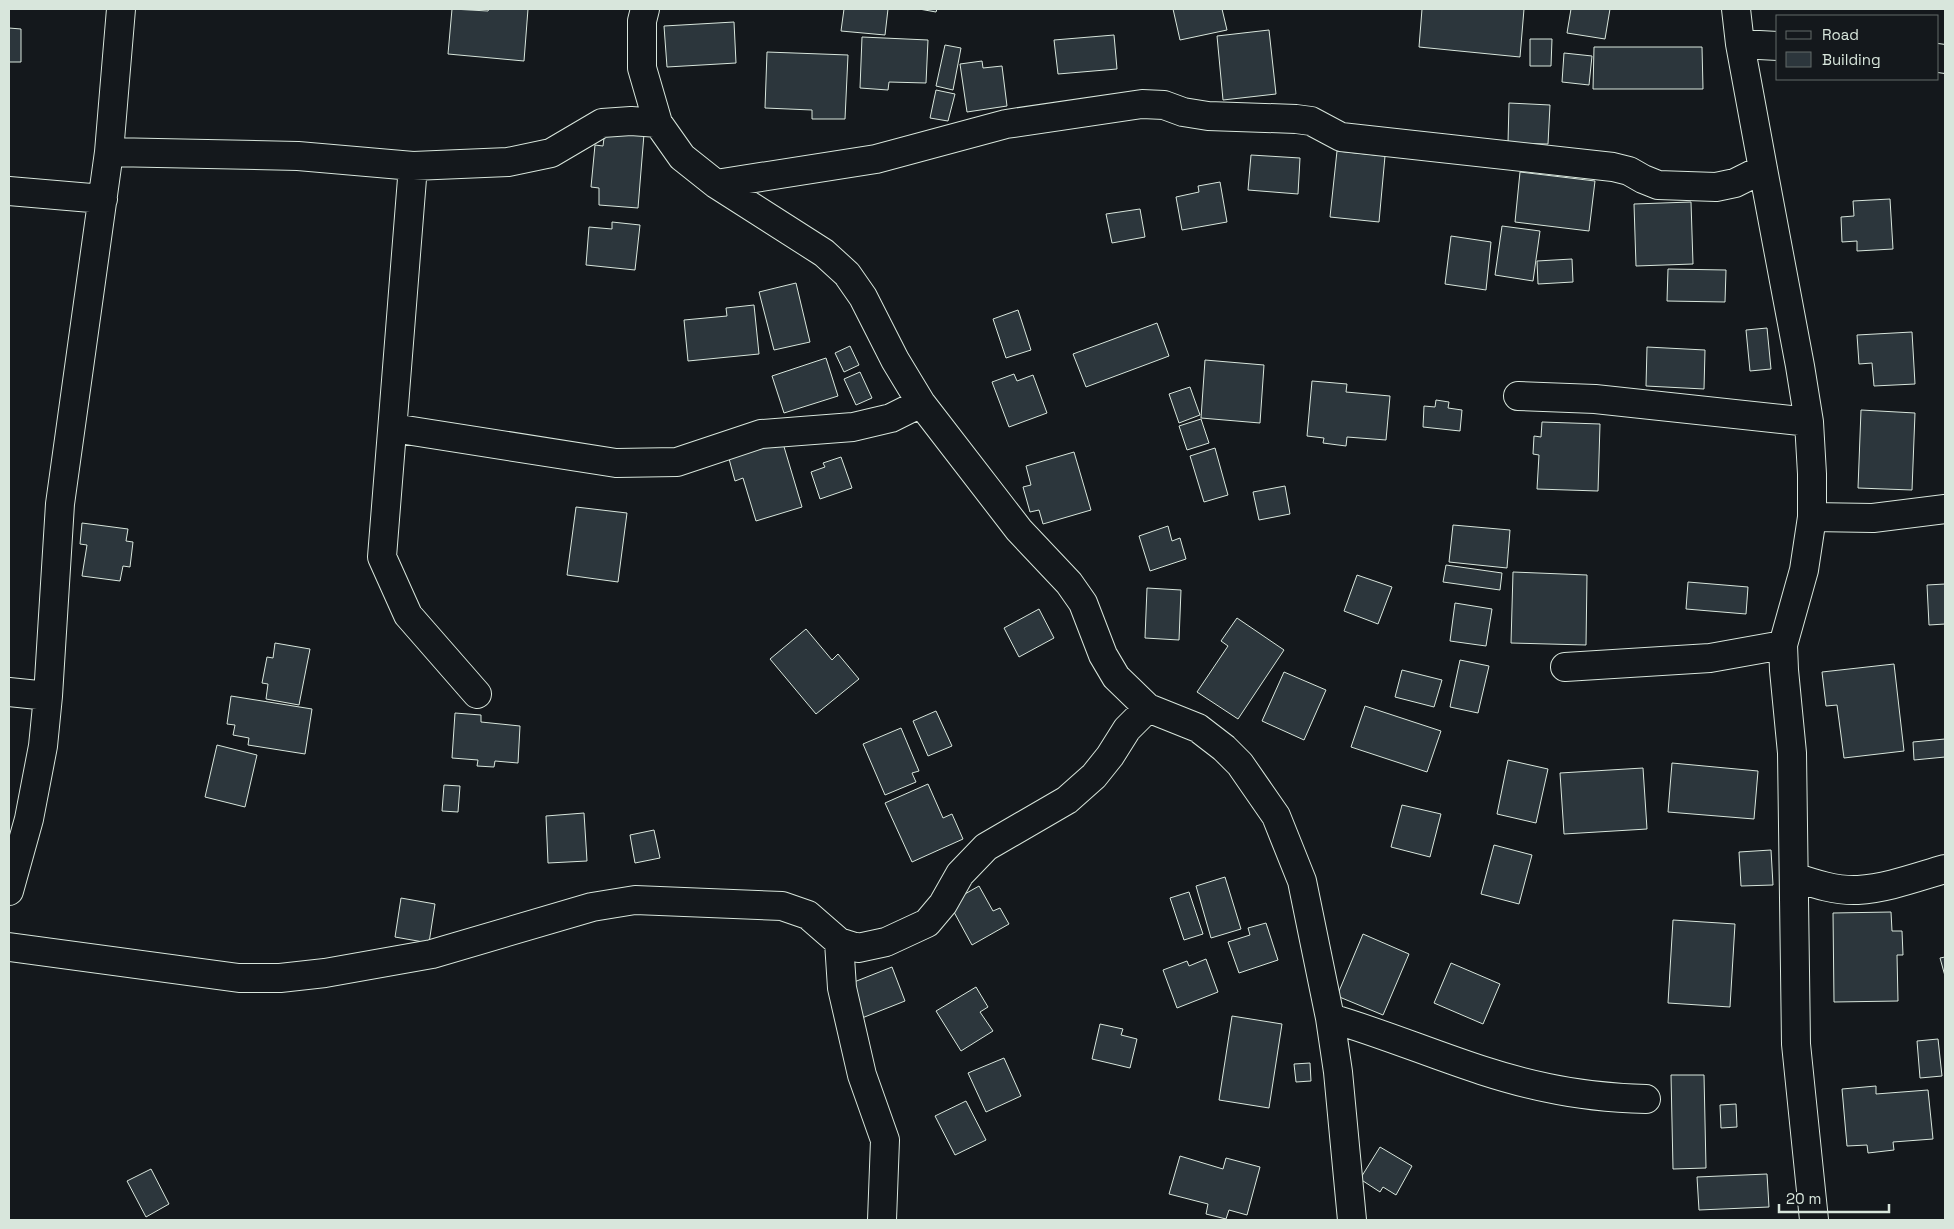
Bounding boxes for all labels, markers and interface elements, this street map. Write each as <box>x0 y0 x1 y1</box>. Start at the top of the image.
legend <box>1776 15 1939 80</box>
text: Road <box>1822 25 1859 44</box>
text: Building <box>1822 50 1881 69</box>
scale bar <box>1779 1182 1889 1214</box>
text: 20 m <box>1786 1189 1821 1208</box>

